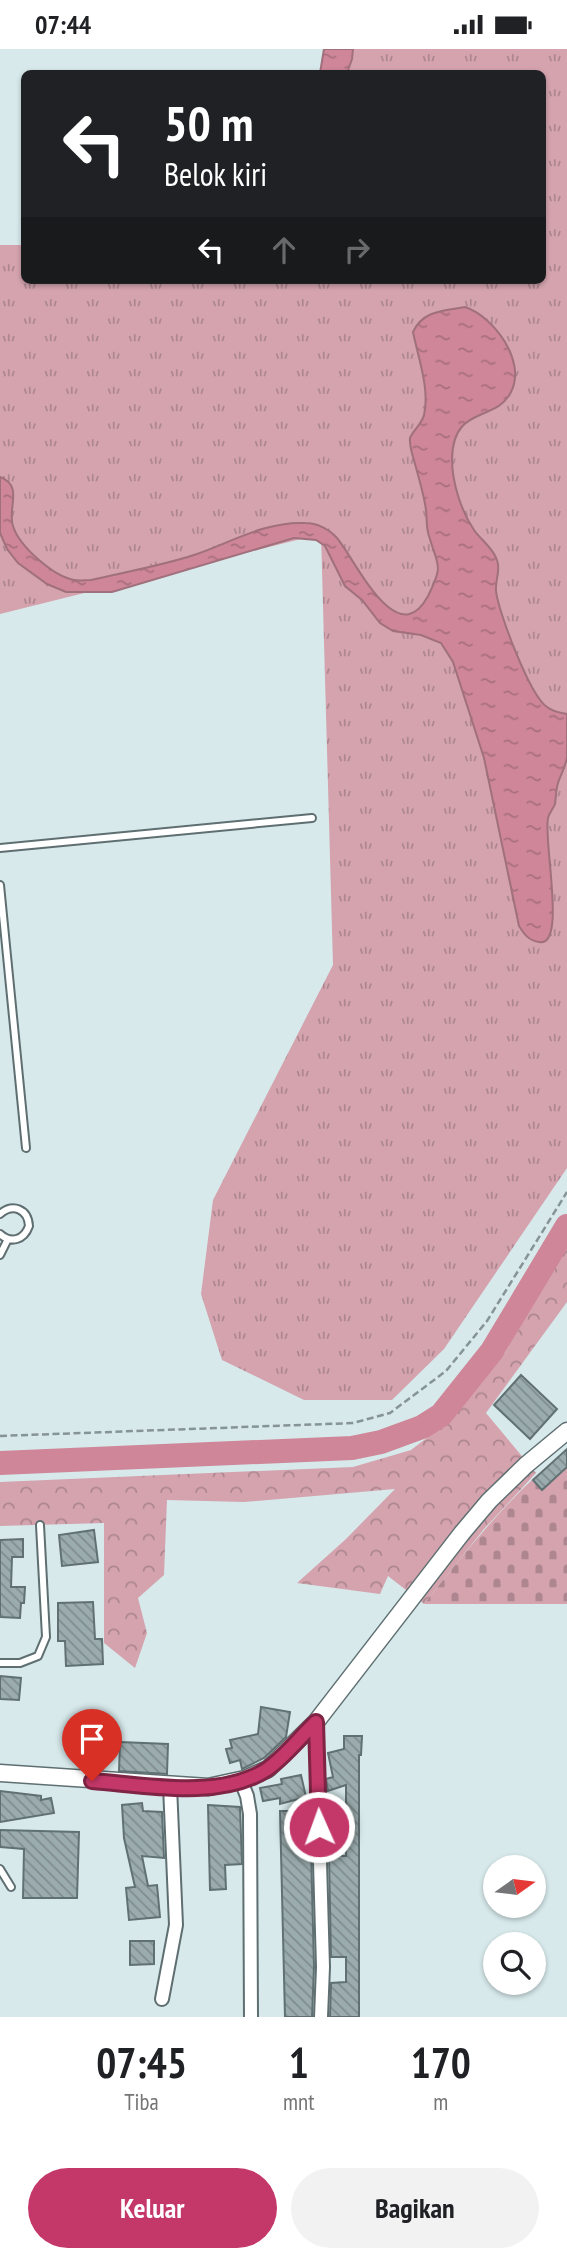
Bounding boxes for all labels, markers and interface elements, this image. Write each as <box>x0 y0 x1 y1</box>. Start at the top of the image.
text: 07:44 <box>35 8 91 41</box>
text: 50 m <box>164 91 253 155</box>
icon: left <box>49 98 140 189</box>
text: Belok kiri <box>164 153 267 195</box>
icon: left <box>192 231 230 269</box>
icon: ahead <box>265 231 303 269</box>
icon: right <box>338 231 376 269</box>
pin <box>62 1709 122 1781</box>
icon: arrive <box>73 1720 111 1758</box>
position arrow <box>282 1790 356 1864</box>
north arrow <box>483 1855 546 1918</box>
map controls <box>483 1855 546 1995</box>
button: search <box>483 1932 546 1995</box>
text: 07:45 <box>96 2035 187 2090</box>
text: 1 <box>289 2035 309 2090</box>
text: 170 <box>411 2035 471 2090</box>
text: Tiba <box>124 2087 159 2116</box>
text: mnt <box>283 2087 315 2116</box>
text: m <box>433 2087 448 2116</box>
button: Keluar <box>28 2168 277 2248</box>
button: Bagikan <box>291 2168 539 2248</box>

